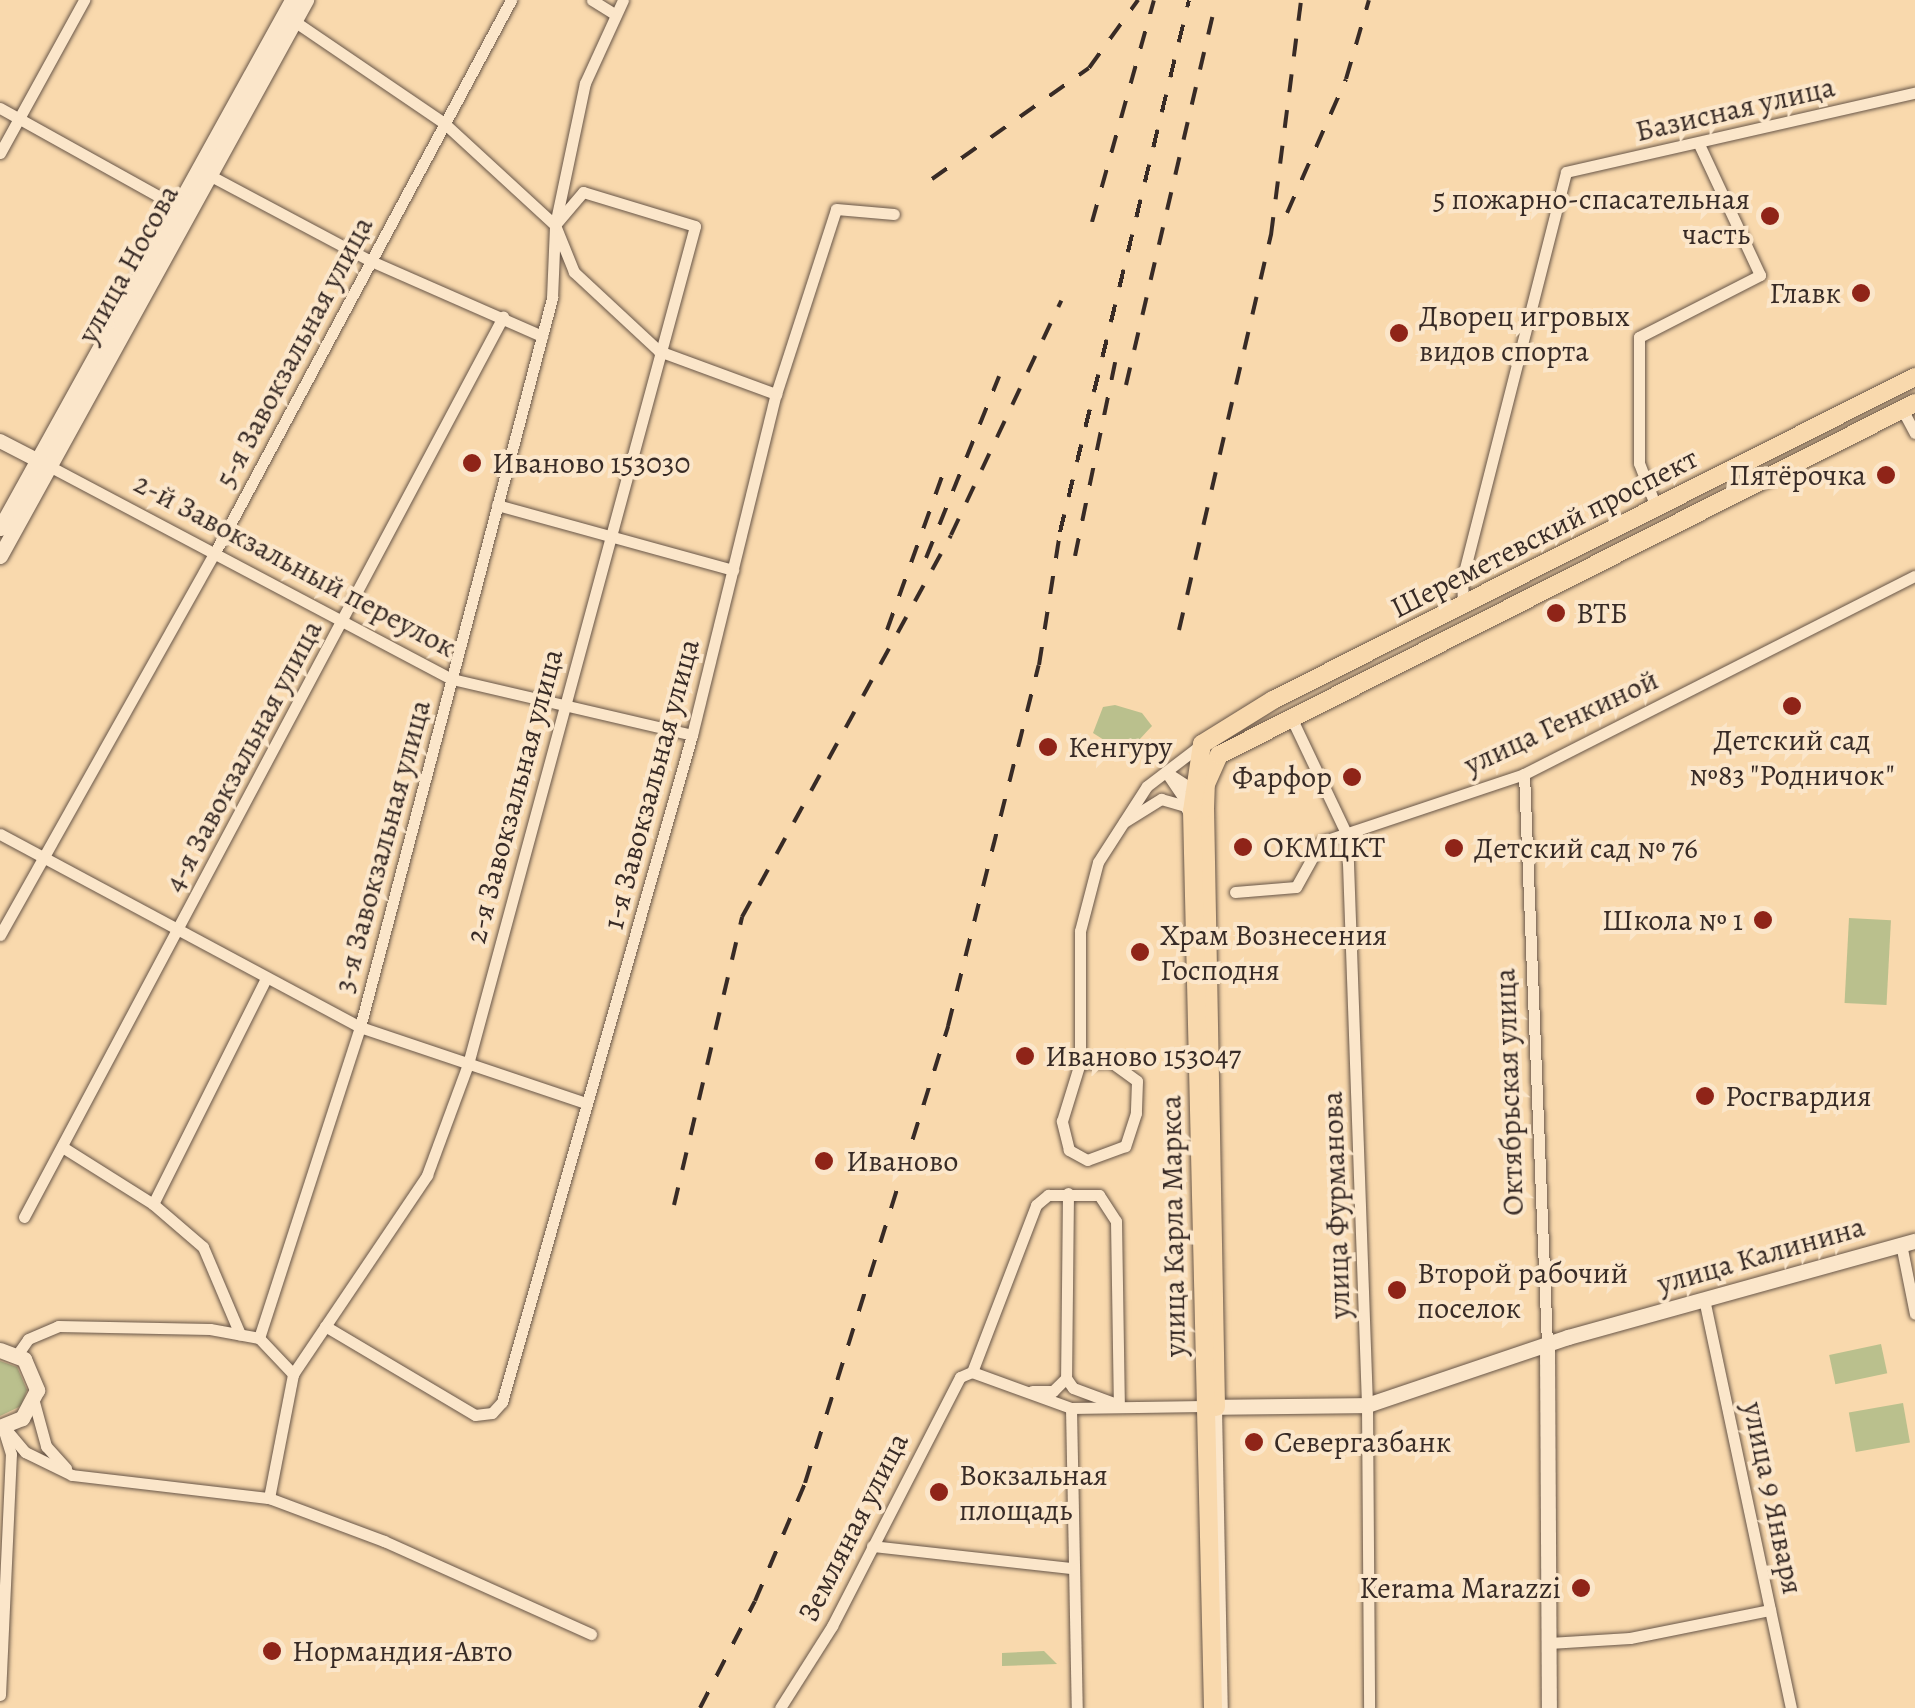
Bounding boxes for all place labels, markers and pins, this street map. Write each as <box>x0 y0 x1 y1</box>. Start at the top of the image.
place label: 5 пожарно-спасательная часть <box>1433 181 1750 252</box>
marker: 5 пожарно-спасательная часть <box>1759 205 1781 227</box>
place label: Главк <box>1769 275 1841 311</box>
marker: Главк <box>1850 282 1872 304</box>
place label: Дворец игровых видов спорта <box>1419 298 1630 368</box>
marker: Дворец игровых видов спорта <box>1388 322 1410 344</box>
place label: Иваново 153030 <box>492 445 690 481</box>
marker: Иваново 153030 <box>461 452 483 474</box>
place label: Пятёрочка <box>1729 457 1866 493</box>
marker: Пятёрочка <box>1875 464 1897 486</box>
place label: ВТБ <box>1576 595 1628 631</box>
marker: ВТБ <box>1545 602 1567 624</box>
marker: Детский сад №83 "Родничок" <box>1781 695 1803 717</box>
place label: Детский сад №83 "Родничок" <box>1689 722 1895 792</box>
place label: Кенгуру <box>1068 729 1172 765</box>
marker: Кенгуру <box>1037 736 1059 758</box>
place label: Фарфор <box>1232 759 1332 795</box>
marker: Фарфор <box>1341 766 1363 788</box>
place label: ОКМЦКТ <box>1263 829 1385 865</box>
place label: Детский сад № 76 <box>1474 830 1698 866</box>
marker: ОКМЦКТ <box>1232 836 1254 858</box>
marker: Детский сад № 76 <box>1443 837 1465 859</box>
place label: Школа № 1 <box>1602 902 1743 938</box>
marker: Школа № 1 <box>1752 909 1774 931</box>
place label: Храм Вознесения Господня <box>1160 917 1387 988</box>
marker: Храм Вознесения Господня <box>1129 941 1151 963</box>
place label: Иваново 153047 <box>1045 1038 1241 1074</box>
marker: Иваново 153047 <box>1014 1045 1036 1067</box>
place label: Росгвардия <box>1725 1078 1872 1114</box>
marker: Росгвардия <box>1694 1085 1716 1107</box>
place label: Иваново <box>846 1143 958 1179</box>
marker: Иваново <box>811 1148 837 1174</box>
place label: Второй рабочий поселок <box>1417 1255 1628 1326</box>
marker: Второй рабочий поселок <box>1386 1279 1408 1301</box>
place label: Севергазбанк <box>1274 1424 1451 1460</box>
marker: Севергазбанк <box>1243 1431 1265 1453</box>
place label: Вокзальная площадь <box>959 1457 1108 1528</box>
marker: Вокзальная площадь <box>928 1481 950 1503</box>
place label: Kerama Marazzi <box>1359 1570 1561 1606</box>
marker: Kerama Marazzi <box>1570 1577 1592 1599</box>
place label: Нормандия-Авто <box>292 1633 513 1669</box>
marker: Нормандия-Авто <box>261 1640 283 1662</box>

